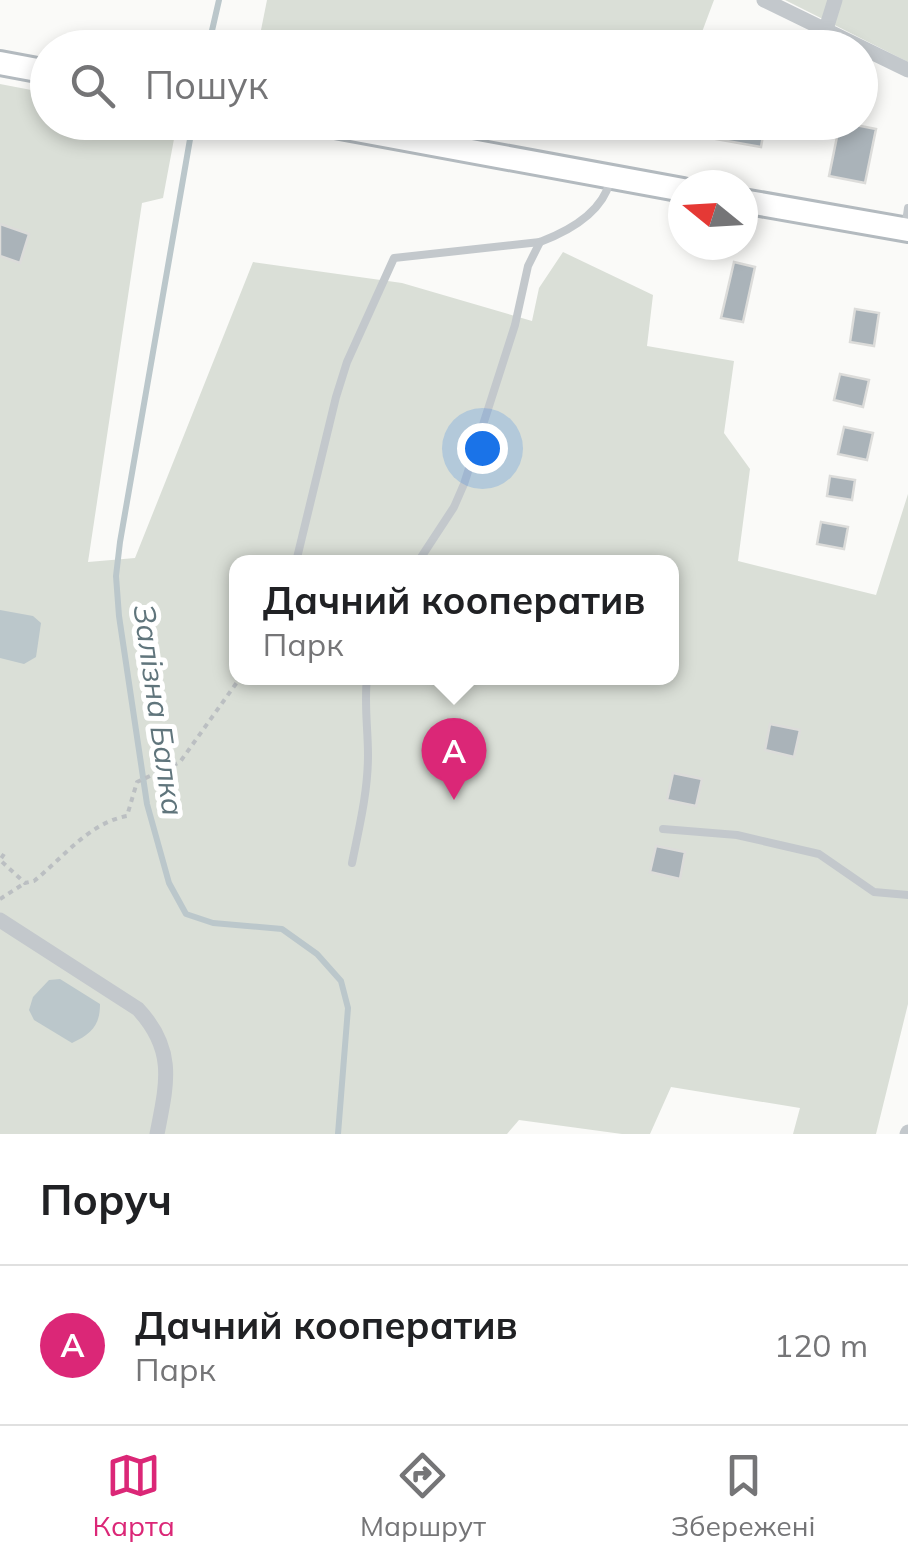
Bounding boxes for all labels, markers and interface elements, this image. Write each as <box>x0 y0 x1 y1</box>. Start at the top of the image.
search box <box>30 30 878 140</box>
icon: search <box>65 58 120 113</box>
text: Пошук <box>145 61 268 109</box>
north arrow <box>668 170 758 260</box>
your location <box>457 423 508 474</box>
popup <box>229 555 679 685</box>
text: Дачний кооператив <box>263 576 645 624</box>
water label: Залізна Балка <box>125 602 193 818</box>
text: Парк <box>263 624 343 664</box>
pin: A <box>422 718 486 800</box>
text: Поруч <box>40 1173 172 1226</box>
text: Дачний кооператив <box>135 1301 518 1349</box>
text: A <box>60 1325 85 1365</box>
text: 120 m <box>774 1325 868 1365</box>
text: Парк <box>135 1349 216 1389</box>
tab: Карта <box>93 1448 175 1543</box>
tab: Маршрут <box>360 1448 486 1543</box>
tab: Збережені <box>671 1448 815 1543</box>

